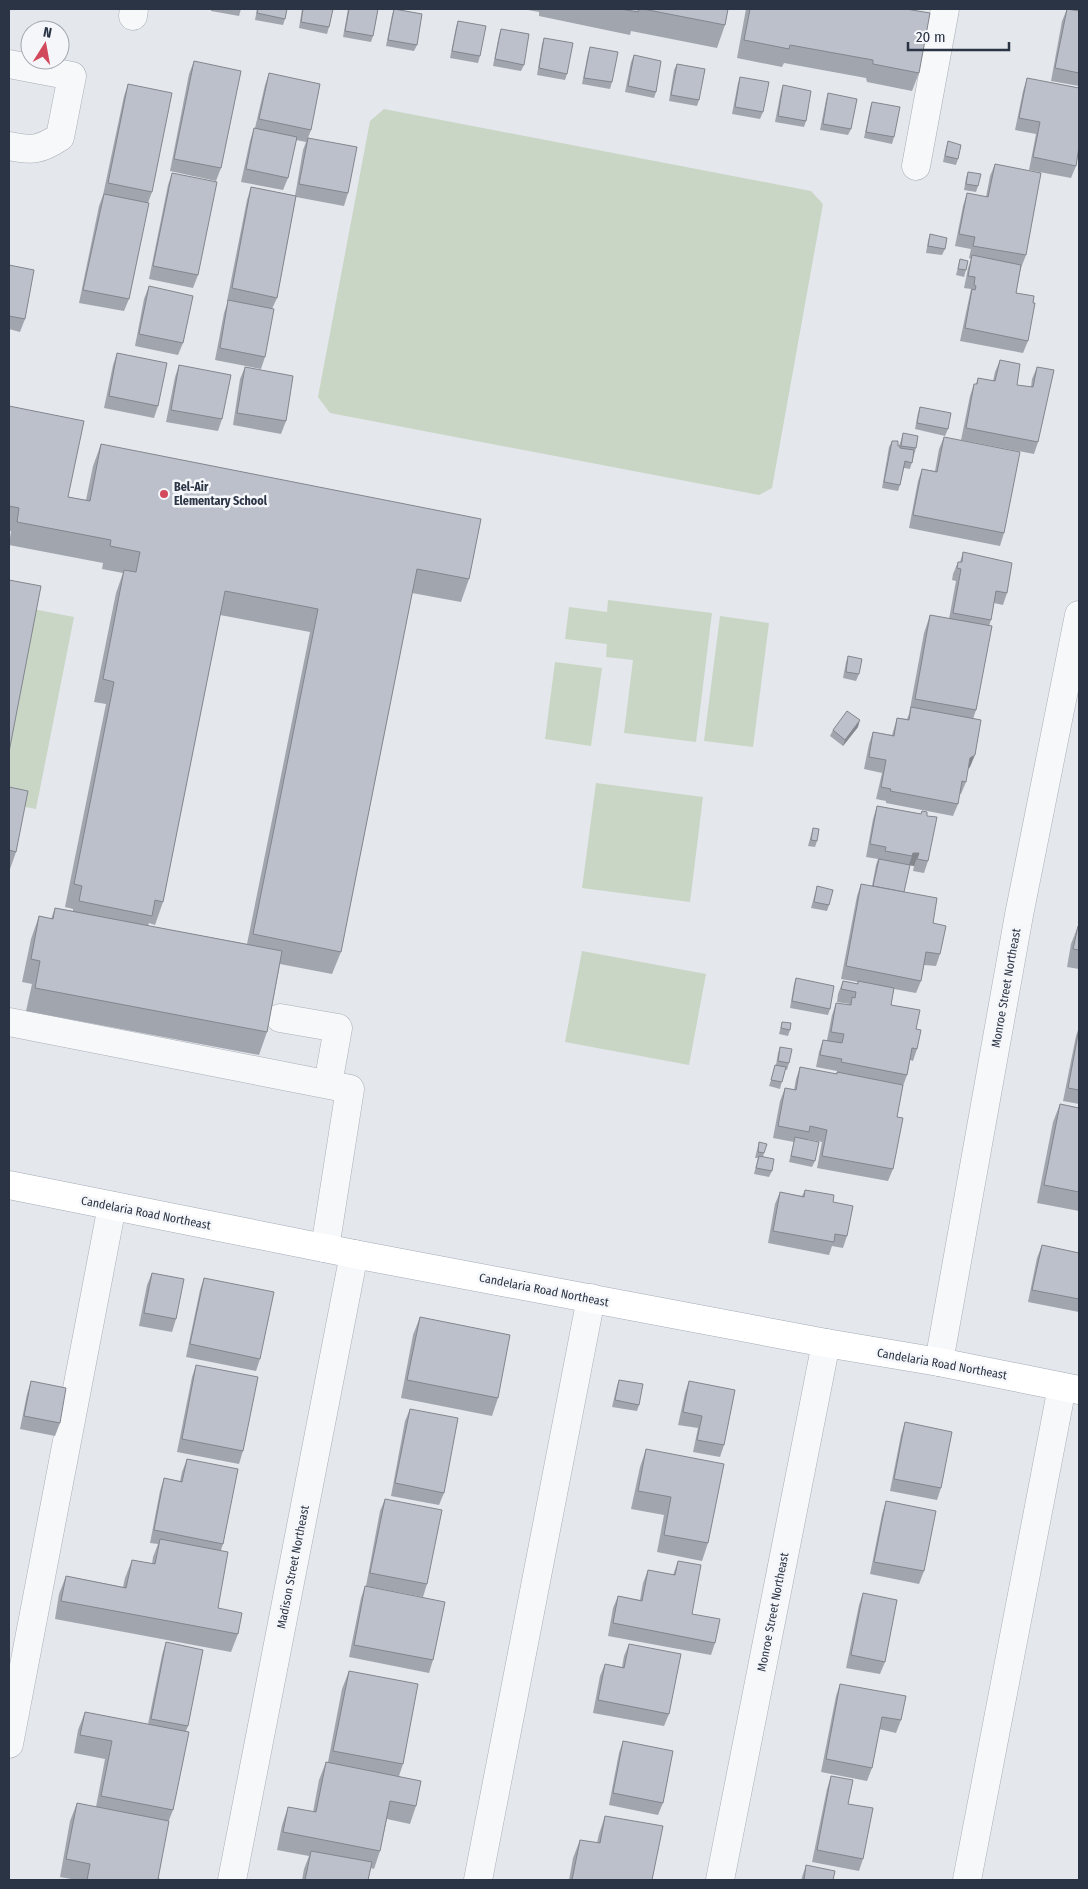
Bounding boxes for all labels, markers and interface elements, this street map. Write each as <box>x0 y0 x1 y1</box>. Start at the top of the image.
north arrow <box>20 20 70 70</box>
scale bar <box>908 20 1009 52</box>
text: N <box>42 24 53 42</box>
text: 20 m <box>916 28 946 46</box>
place label: Bel-Air Elementary School <box>174 480 268 508</box>
marker: Bel-Air Elementary School <box>158 488 170 500</box>
street label: Monroe Street Northeast <box>989 927 1023 1049</box>
street label: Candelaria Road Northeast <box>80 1194 212 1232</box>
street label: Candelaria Road Northeast <box>478 1271 610 1309</box>
street label: Candelaria Road Northeast <box>876 1346 1008 1382</box>
street label: Madison Street Northeast <box>274 1504 312 1630</box>
street label: Monroe Street Northeast <box>755 1551 791 1673</box>

